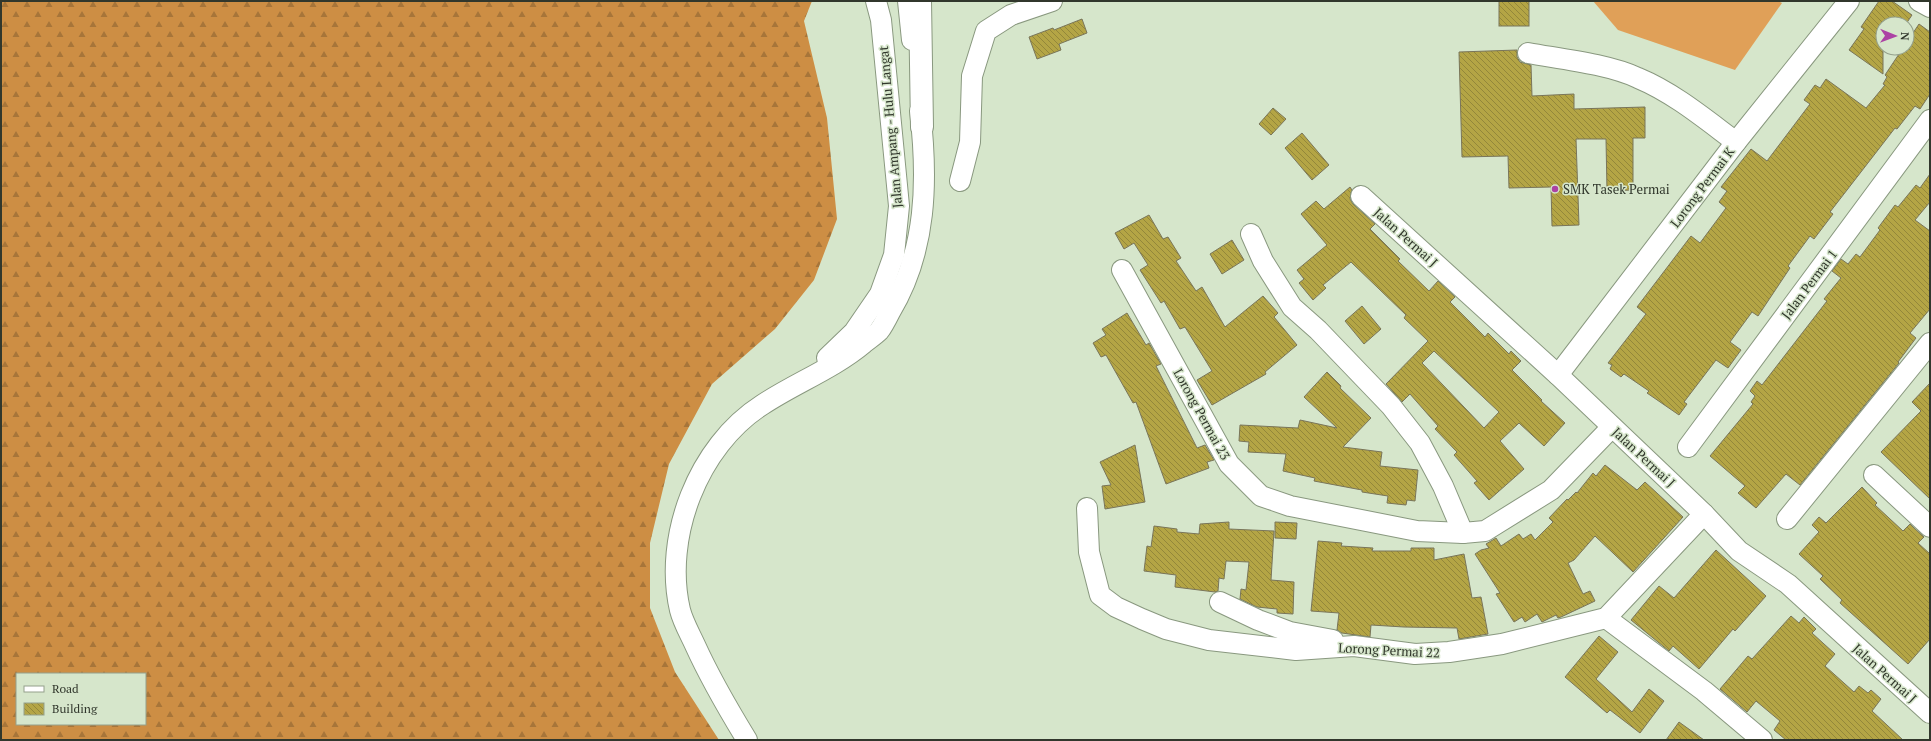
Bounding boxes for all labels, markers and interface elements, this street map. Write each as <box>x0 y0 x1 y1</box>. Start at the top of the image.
north arrow <box>1875 16 1915 56</box>
text: N <box>1898 32 1912 41</box>
street label: Jalan Ampang - Hulu Langat <box>874 45 906 209</box>
street label: Lorong Permai K <box>1666 143 1739 231</box>
place label: SMK Tasek Permai <box>1563 180 1670 198</box>
marker: SMK Tasek Permai <box>1550 184 1560 194</box>
street label: Jalan Permai J <box>1370 203 1442 271</box>
street label: Jalan Permai 1 <box>1777 245 1841 323</box>
street label: Lorong Permai 23 <box>1169 365 1235 463</box>
street label: Jalan Permai J <box>1608 423 1680 491</box>
street label: Lorong Permai 22 <box>1338 638 1440 662</box>
street label: Jalan Permai J <box>1849 639 1921 707</box>
legend <box>16 673 146 725</box>
text: Road <box>52 681 79 696</box>
text: Building <box>52 701 98 716</box>

